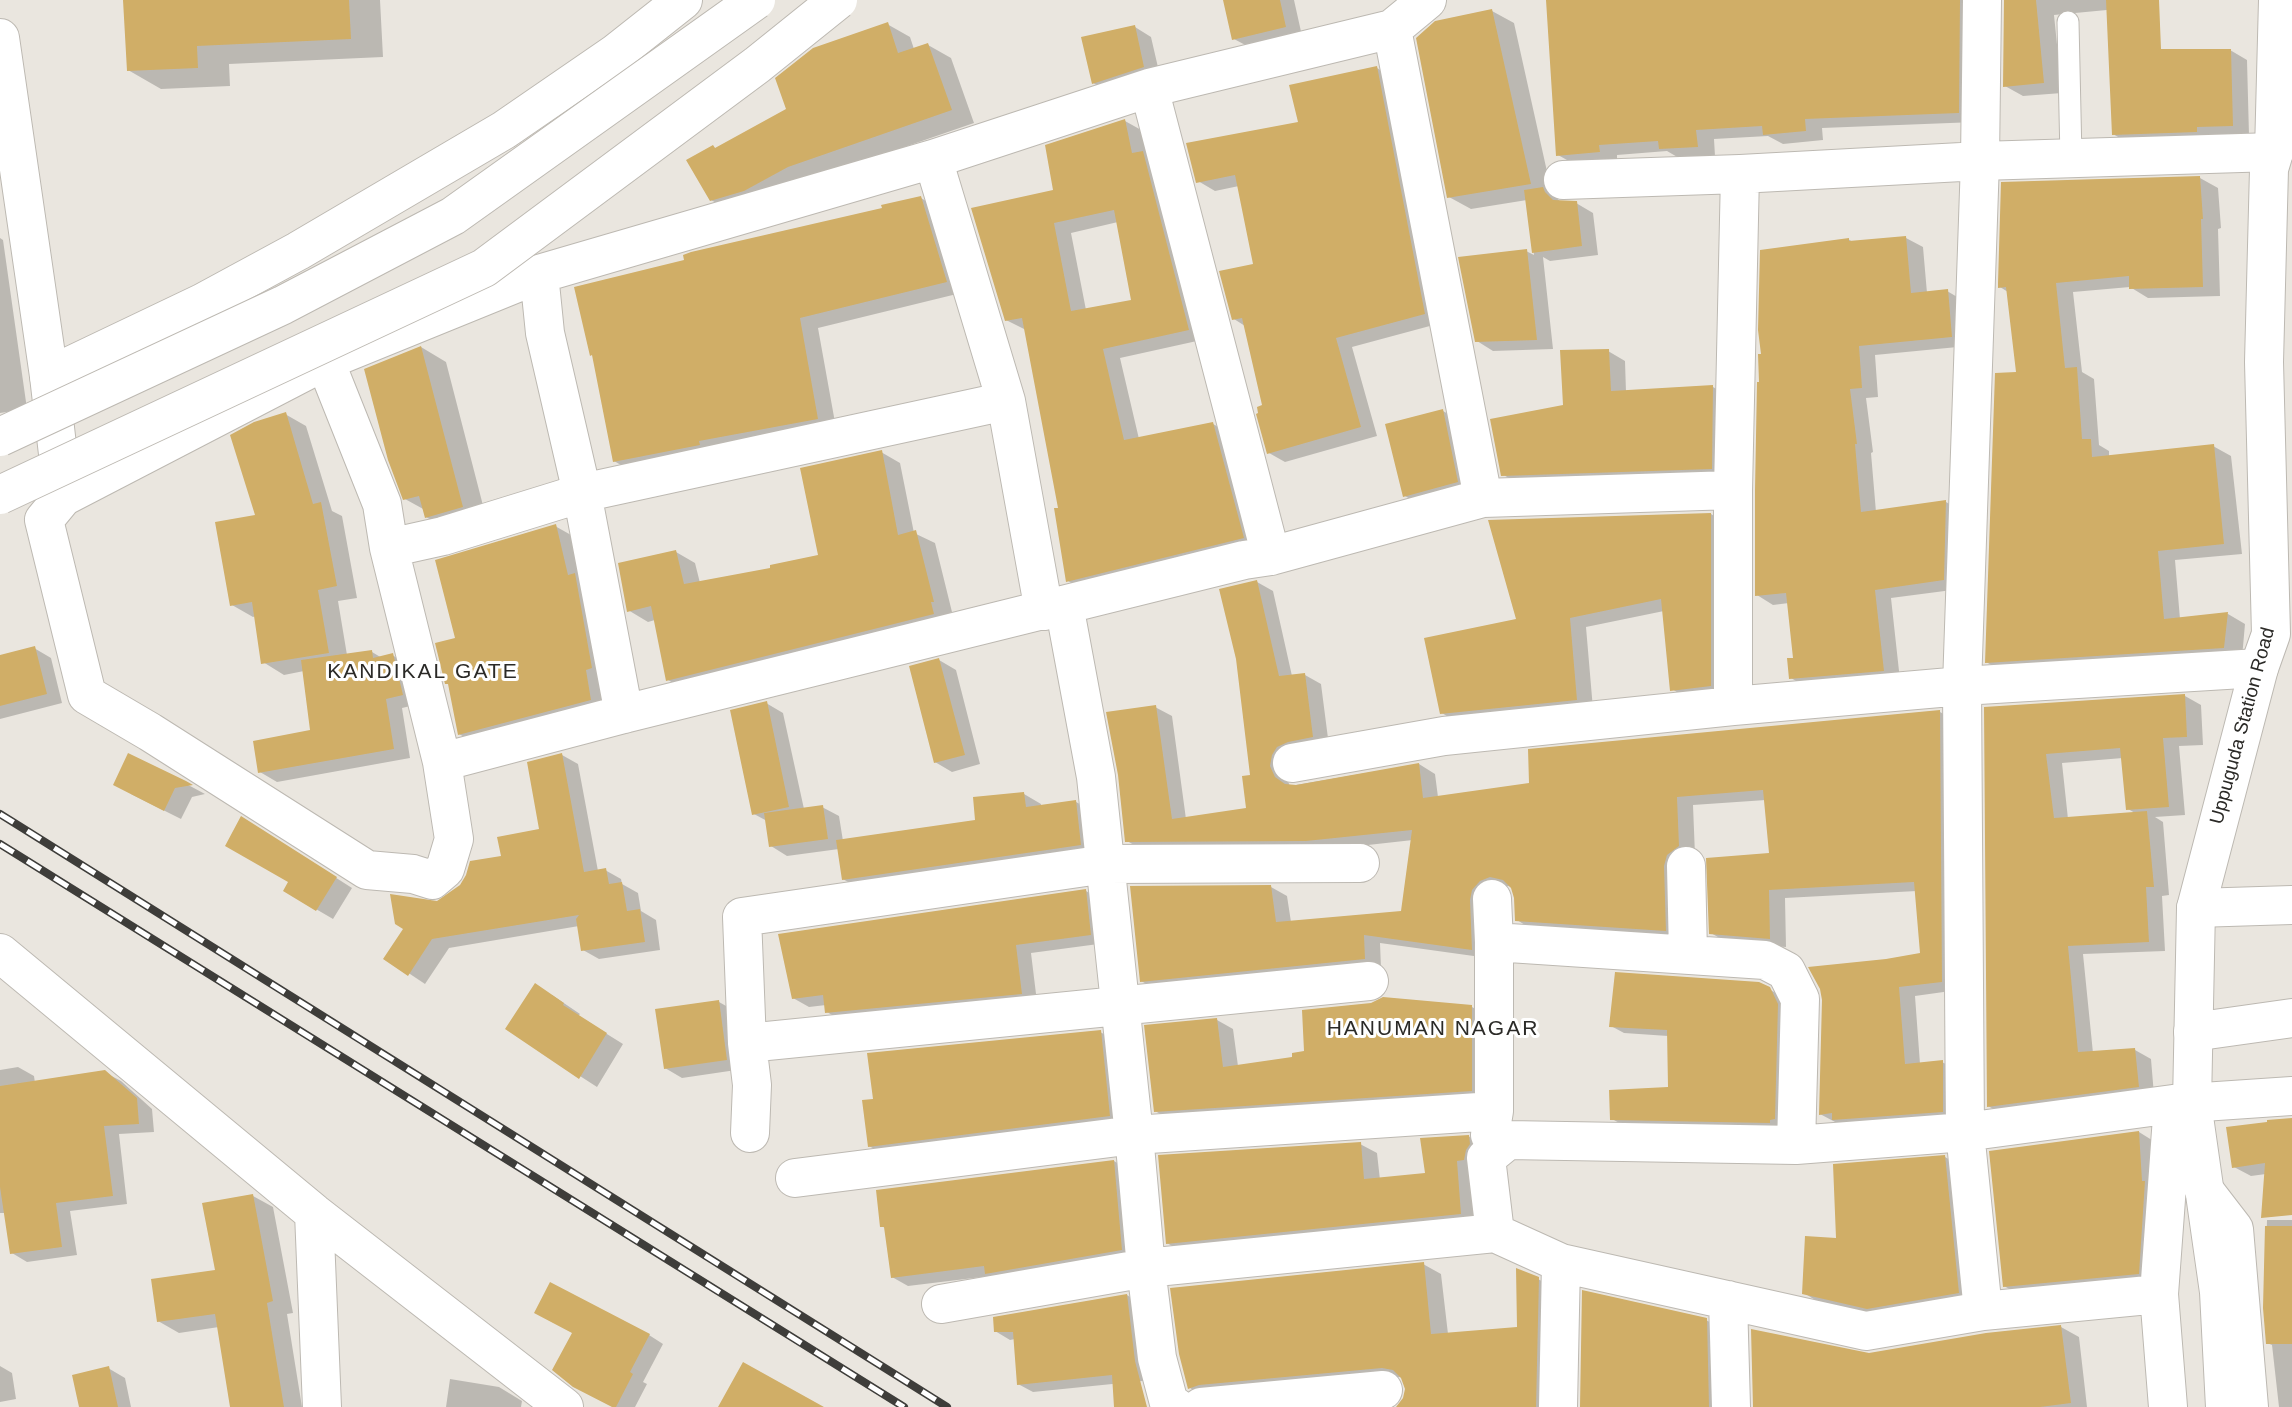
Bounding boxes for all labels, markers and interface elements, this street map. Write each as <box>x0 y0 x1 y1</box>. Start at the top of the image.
street label: Uppuguda Station Road <box>2206 625 2280 827</box>
district label: KANDIKAL GATE <box>329 659 517 685</box>
district label: HANUMAN NAGAR <box>1328 1016 1538 1042</box>

